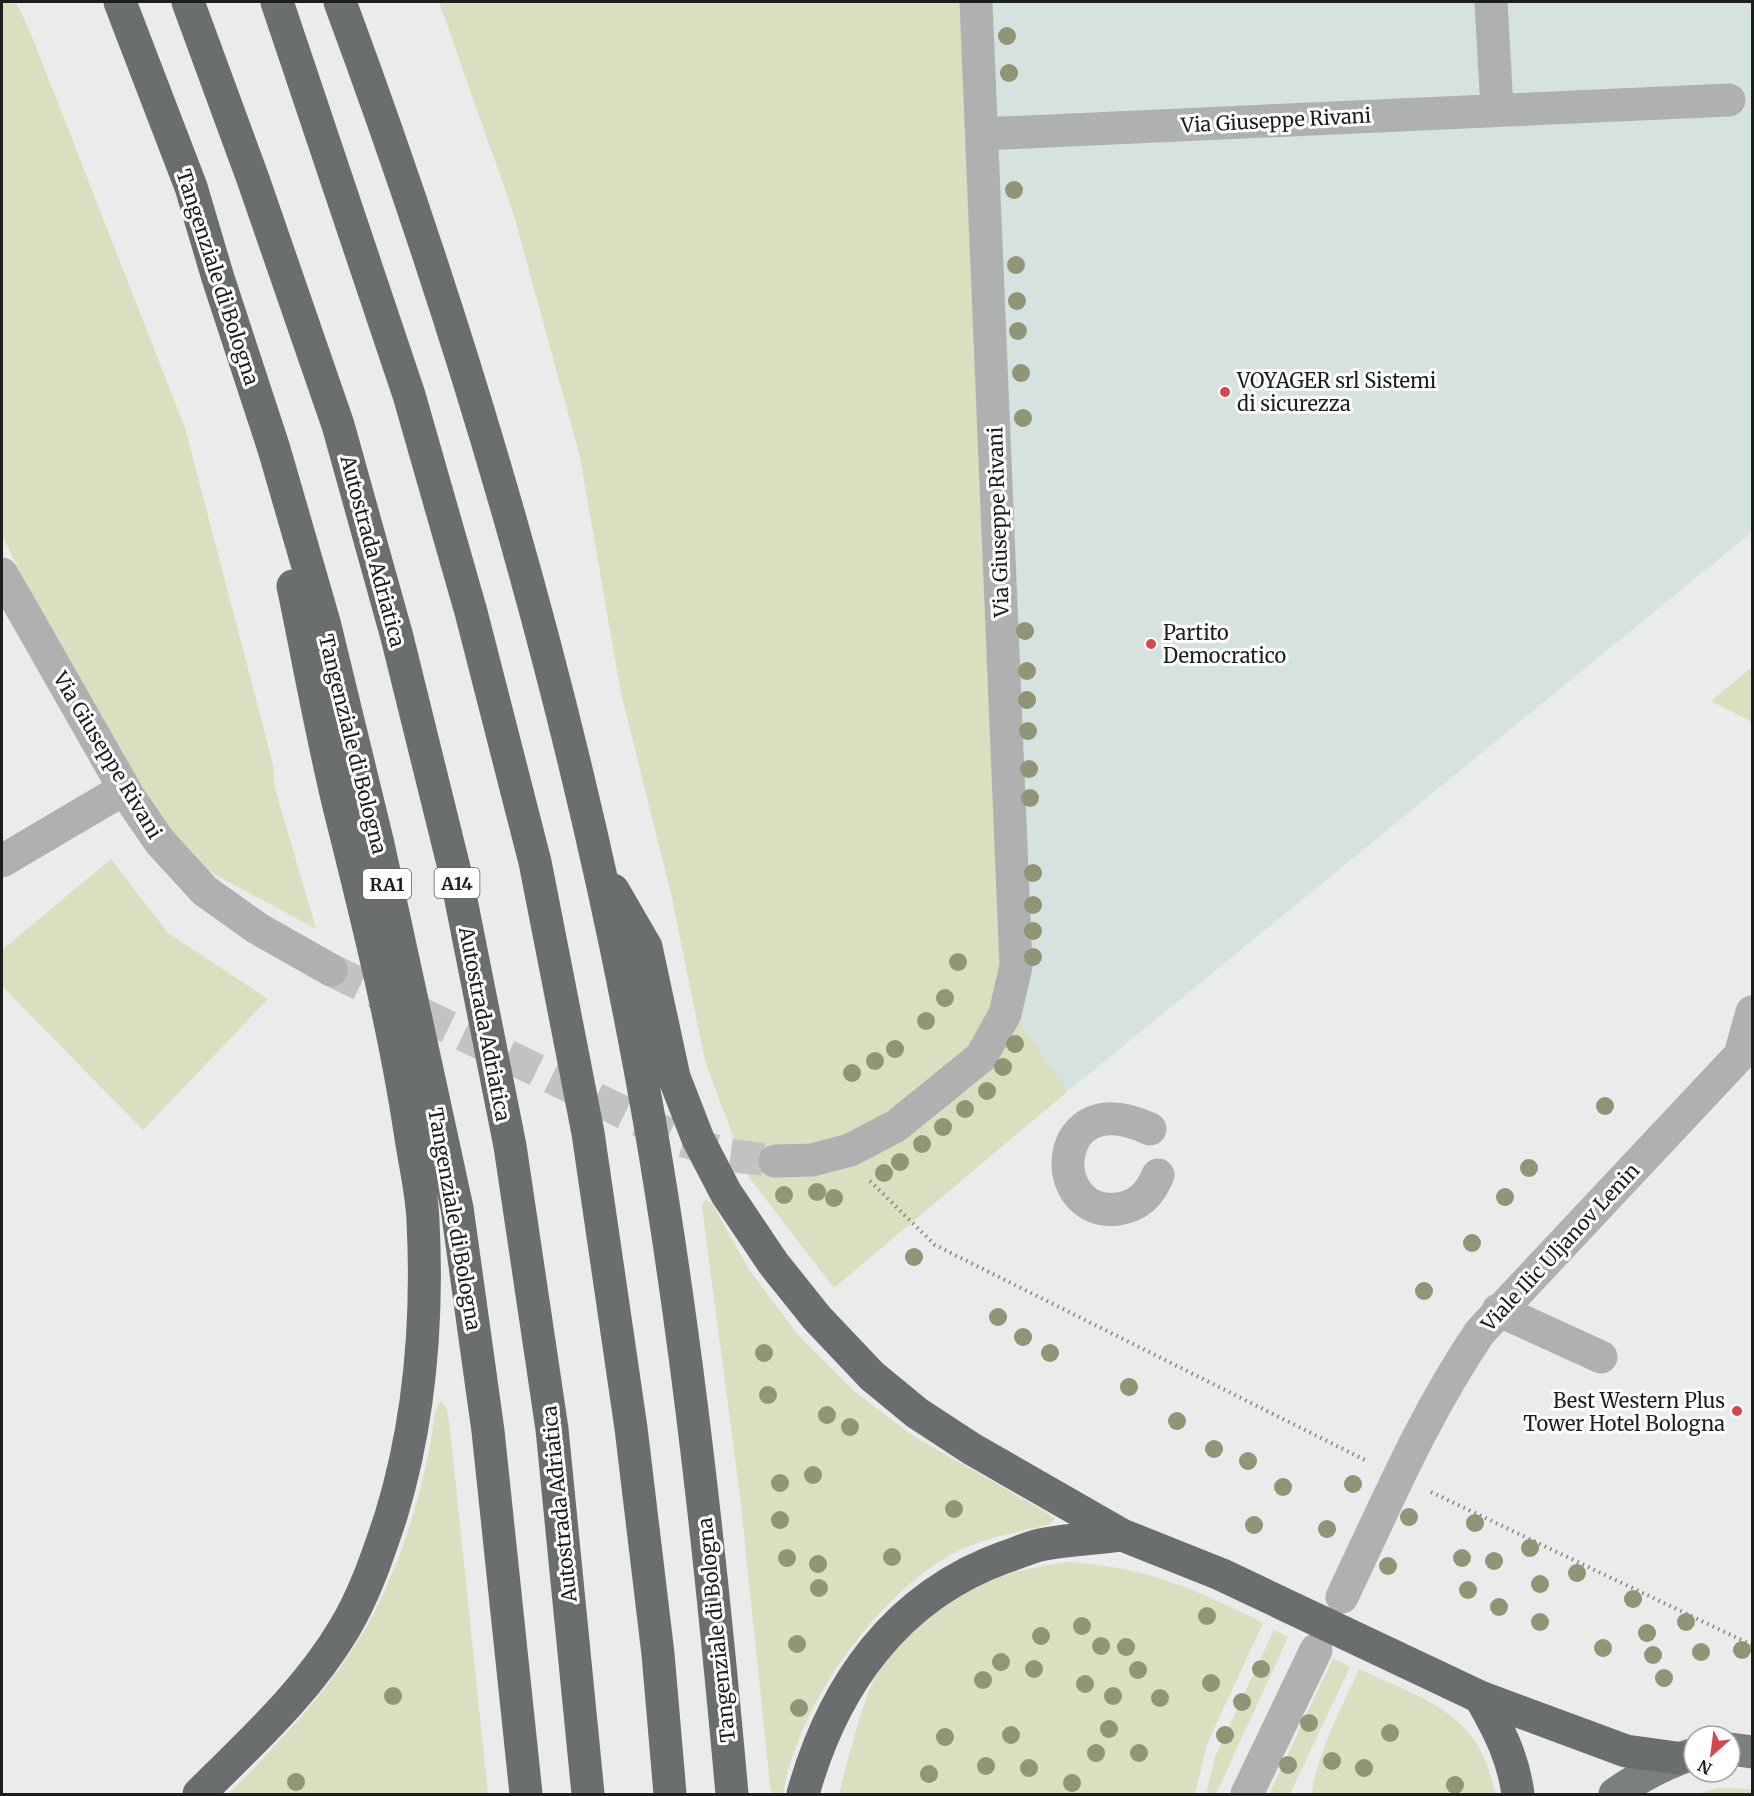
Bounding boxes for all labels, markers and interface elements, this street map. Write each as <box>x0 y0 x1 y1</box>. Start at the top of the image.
street label: Via Giuseppe Rivani <box>1179 103 1372 138</box>
street label: Tangenziale di Bologna <box>171 166 265 388</box>
place label: VOYAGER srl Sistemi di sicurezza <box>1236 368 1436 416</box>
marker: VOYAGER srl Sistemi di sicurezza <box>1218 385 1232 399</box>
street label: Via Giuseppe Rivani <box>982 426 1014 619</box>
street label: Autostrada Adriatica <box>335 451 411 650</box>
place label: Partito Democratico <box>1163 620 1287 668</box>
street label: Tangenziale di Bologna <box>314 632 392 857</box>
marker: Partito Democratico <box>1144 637 1158 651</box>
street label: Via Giuseppe Rivani <box>48 666 168 843</box>
road number: A14 <box>434 868 480 898</box>
road number: RA1 <box>363 869 411 899</box>
street label: Autostrada Adriatica <box>454 924 516 1124</box>
street label: Tangenziale di Bologna <box>423 1106 487 1333</box>
street label: Viale Ilic Uljanov Lenin <box>1475 1158 1644 1337</box>
place label: Best Western Plus Tower Hotel Bologna <box>1523 1388 1725 1436</box>
street label: Autostrada Adriatica <box>536 1404 582 1604</box>
marker: Best Western Plus Tower Hotel Bologna <box>1730 1404 1744 1418</box>
street label: Tangenziale di Bologna <box>692 1516 740 1743</box>
north arrow <box>1682 1724 1742 1784</box>
text: N <box>1694 1755 1715 1779</box>

